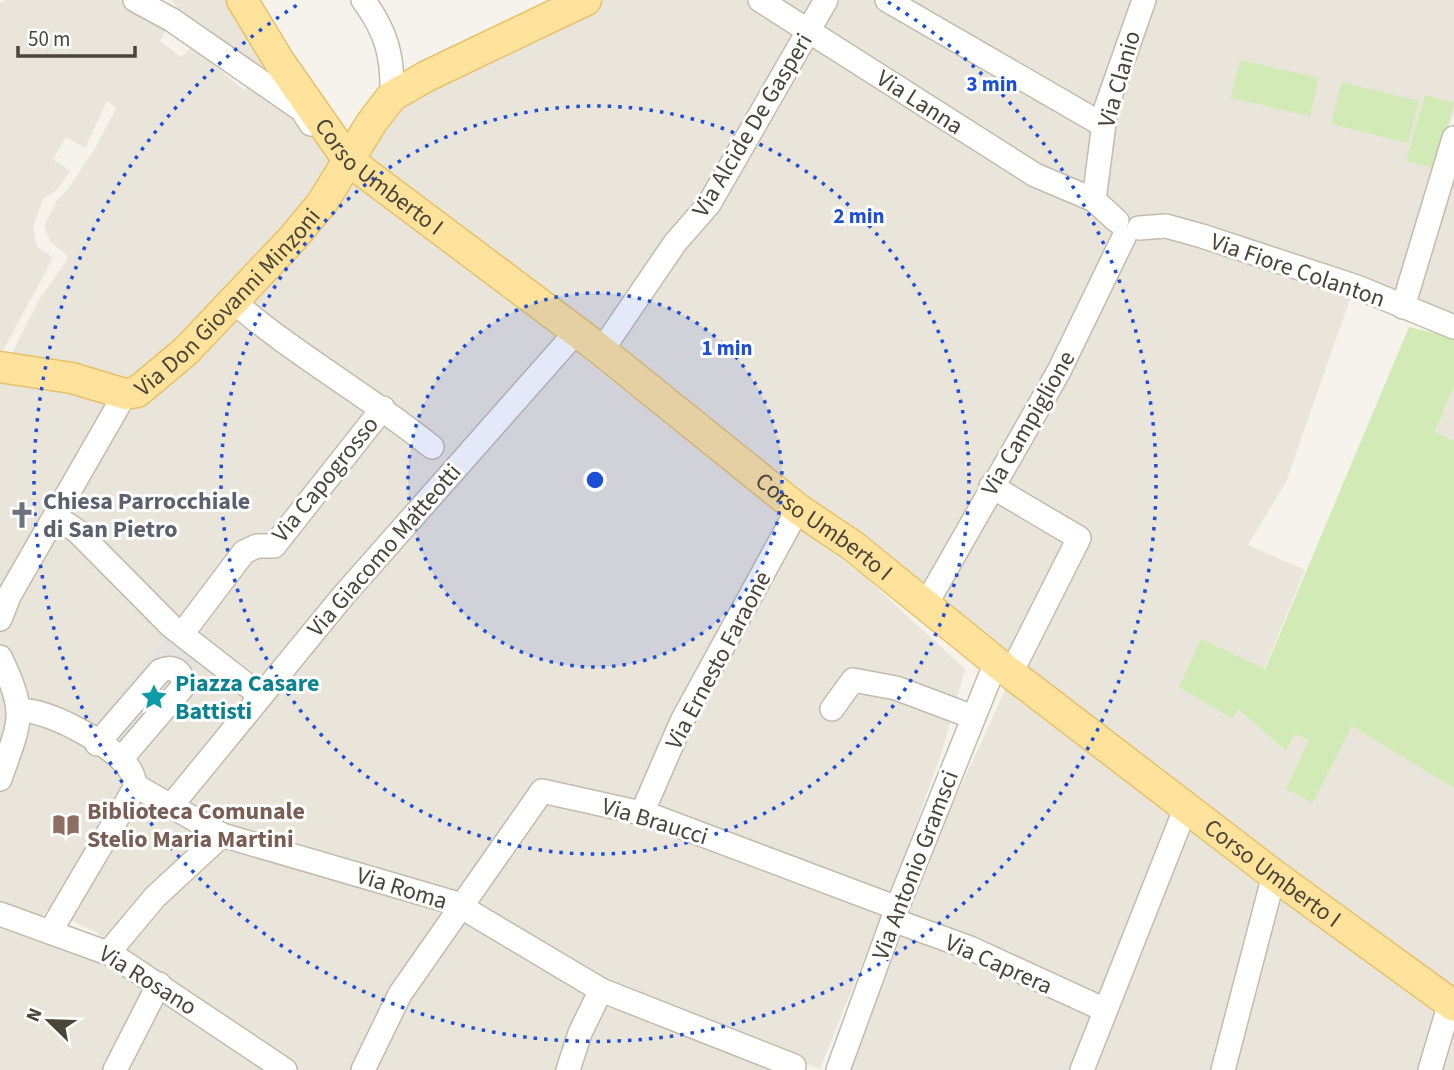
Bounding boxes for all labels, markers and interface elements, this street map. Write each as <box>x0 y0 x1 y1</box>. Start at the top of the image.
scale bar <box>18 14 135 58</box>
text: 50 m <box>28 24 70 54</box>
street label: Via Alcide De Gasperi <box>684 27 821 224</box>
street label: Via Clanio <box>1089 27 1150 132</box>
street label: Via Lanna <box>869 61 970 144</box>
text: 3 min <box>966 69 1018 99</box>
street label: Corso Umberto I <box>306 111 451 244</box>
street label: Via Don Giovanni Minzoni <box>127 201 329 405</box>
text: 2 min <box>833 201 885 231</box>
street label: Via Fiore Colanton <box>1206 224 1390 317</box>
text: 1 min <box>701 333 753 363</box>
street label: Via Campiglione <box>973 344 1084 502</box>
street label: Via Capogrosso <box>263 409 387 550</box>
street label: Via Giacomo Matteotti <box>299 456 470 645</box>
street label: Corso Umberto I <box>747 464 900 590</box>
centre of rings <box>583 468 607 492</box>
place label: Chiesa Parrocchiale di San Pietro <box>43 484 250 547</box>
church icon: Chiesa Parrocchiale di San Pietro <box>7 500 37 530</box>
street label: Via Ernesto Faraone <box>657 565 780 756</box>
place label: Piazza Casare Battisti <box>175 666 319 729</box>
place icon: Piazza Casare Battisti <box>139 682 169 712</box>
street label: Via Antonio Gramsci <box>863 765 968 965</box>
street label: Via Braucci <box>597 789 712 854</box>
place label: Biblioteca Comunale Stelio Maria Martini <box>87 794 305 857</box>
library icon: Biblioteca Comunale Stelio Maria Martini <box>51 810 81 840</box>
street label: Corso Umberto I <box>1196 810 1348 936</box>
street label: Via Roma <box>352 858 452 919</box>
street label: Via Caprera <box>940 925 1058 1004</box>
street label: Via Rosano <box>92 936 204 1024</box>
north arrow <box>14 986 84 1056</box>
text: N <box>20 1004 50 1026</box>

